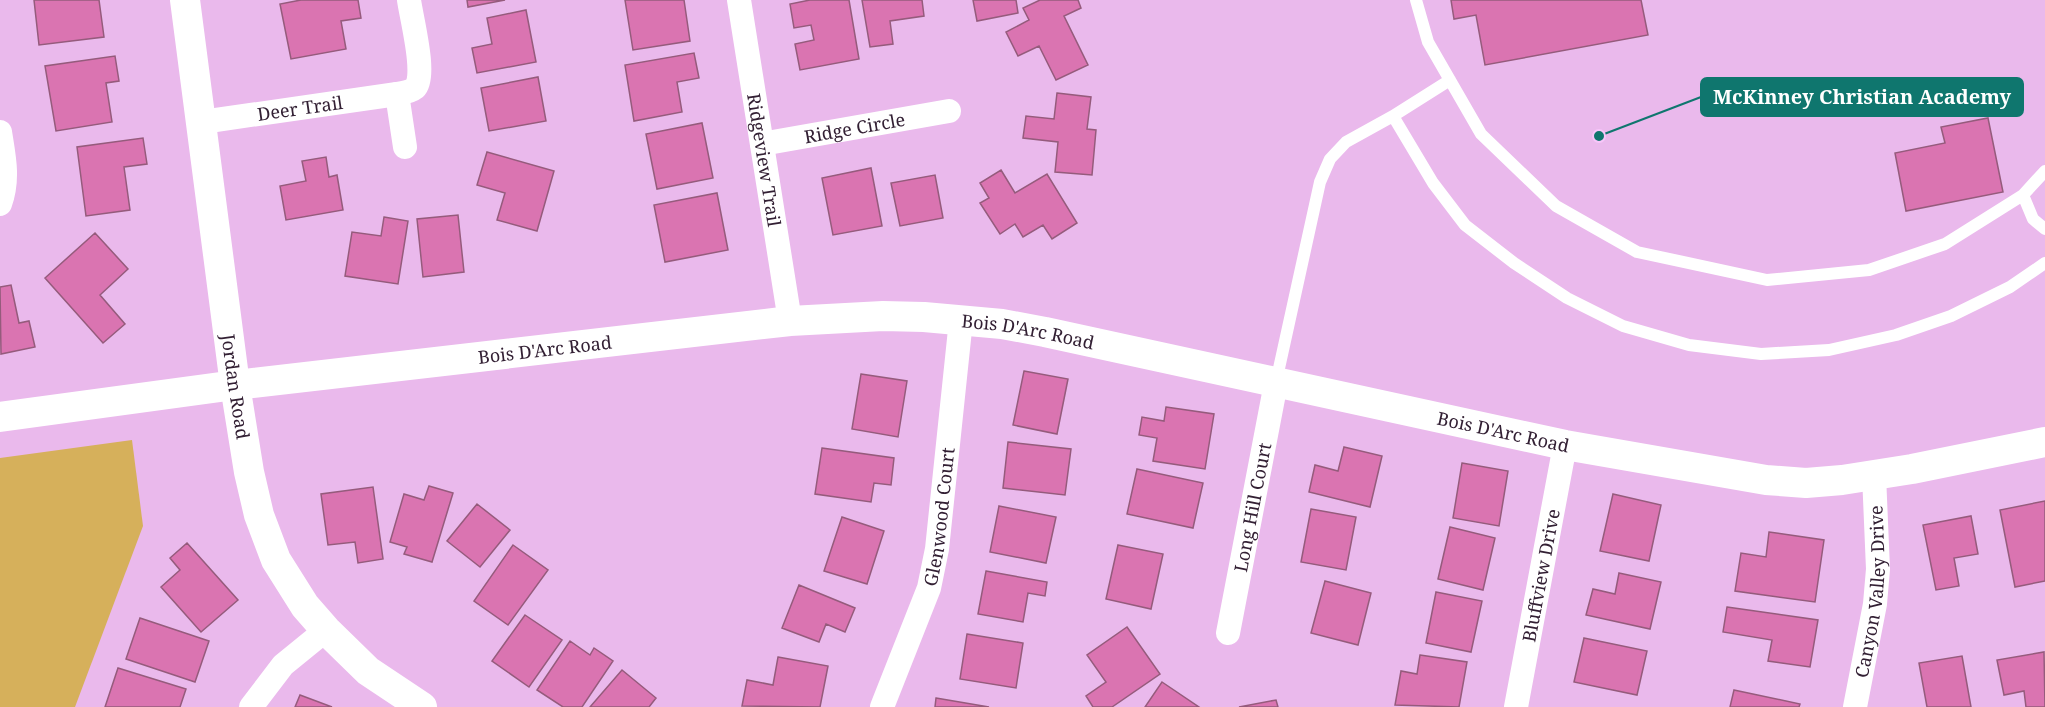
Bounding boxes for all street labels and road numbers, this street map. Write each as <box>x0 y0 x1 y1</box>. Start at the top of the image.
street label: Deer Trail <box>256 90 345 126</box>
street label: Ridgeview Trail <box>742 92 787 229</box>
street label: Ridge Circle <box>802 107 907 148</box>
street label: Bois D'Arc Road <box>961 308 1097 354</box>
street label: Bois D'Arc Road <box>477 330 613 369</box>
street label: Jordan Road <box>216 332 256 441</box>
street label: Bois D'Arc Road <box>1435 406 1572 458</box>
street label: Long Hill Court <box>1228 441 1276 574</box>
street label: Glenwood Court <box>918 446 960 588</box>
street label: Canyon Valley Drive <box>1849 505 1890 680</box>
street label: Bluffview Drive <box>1516 507 1565 644</box>

